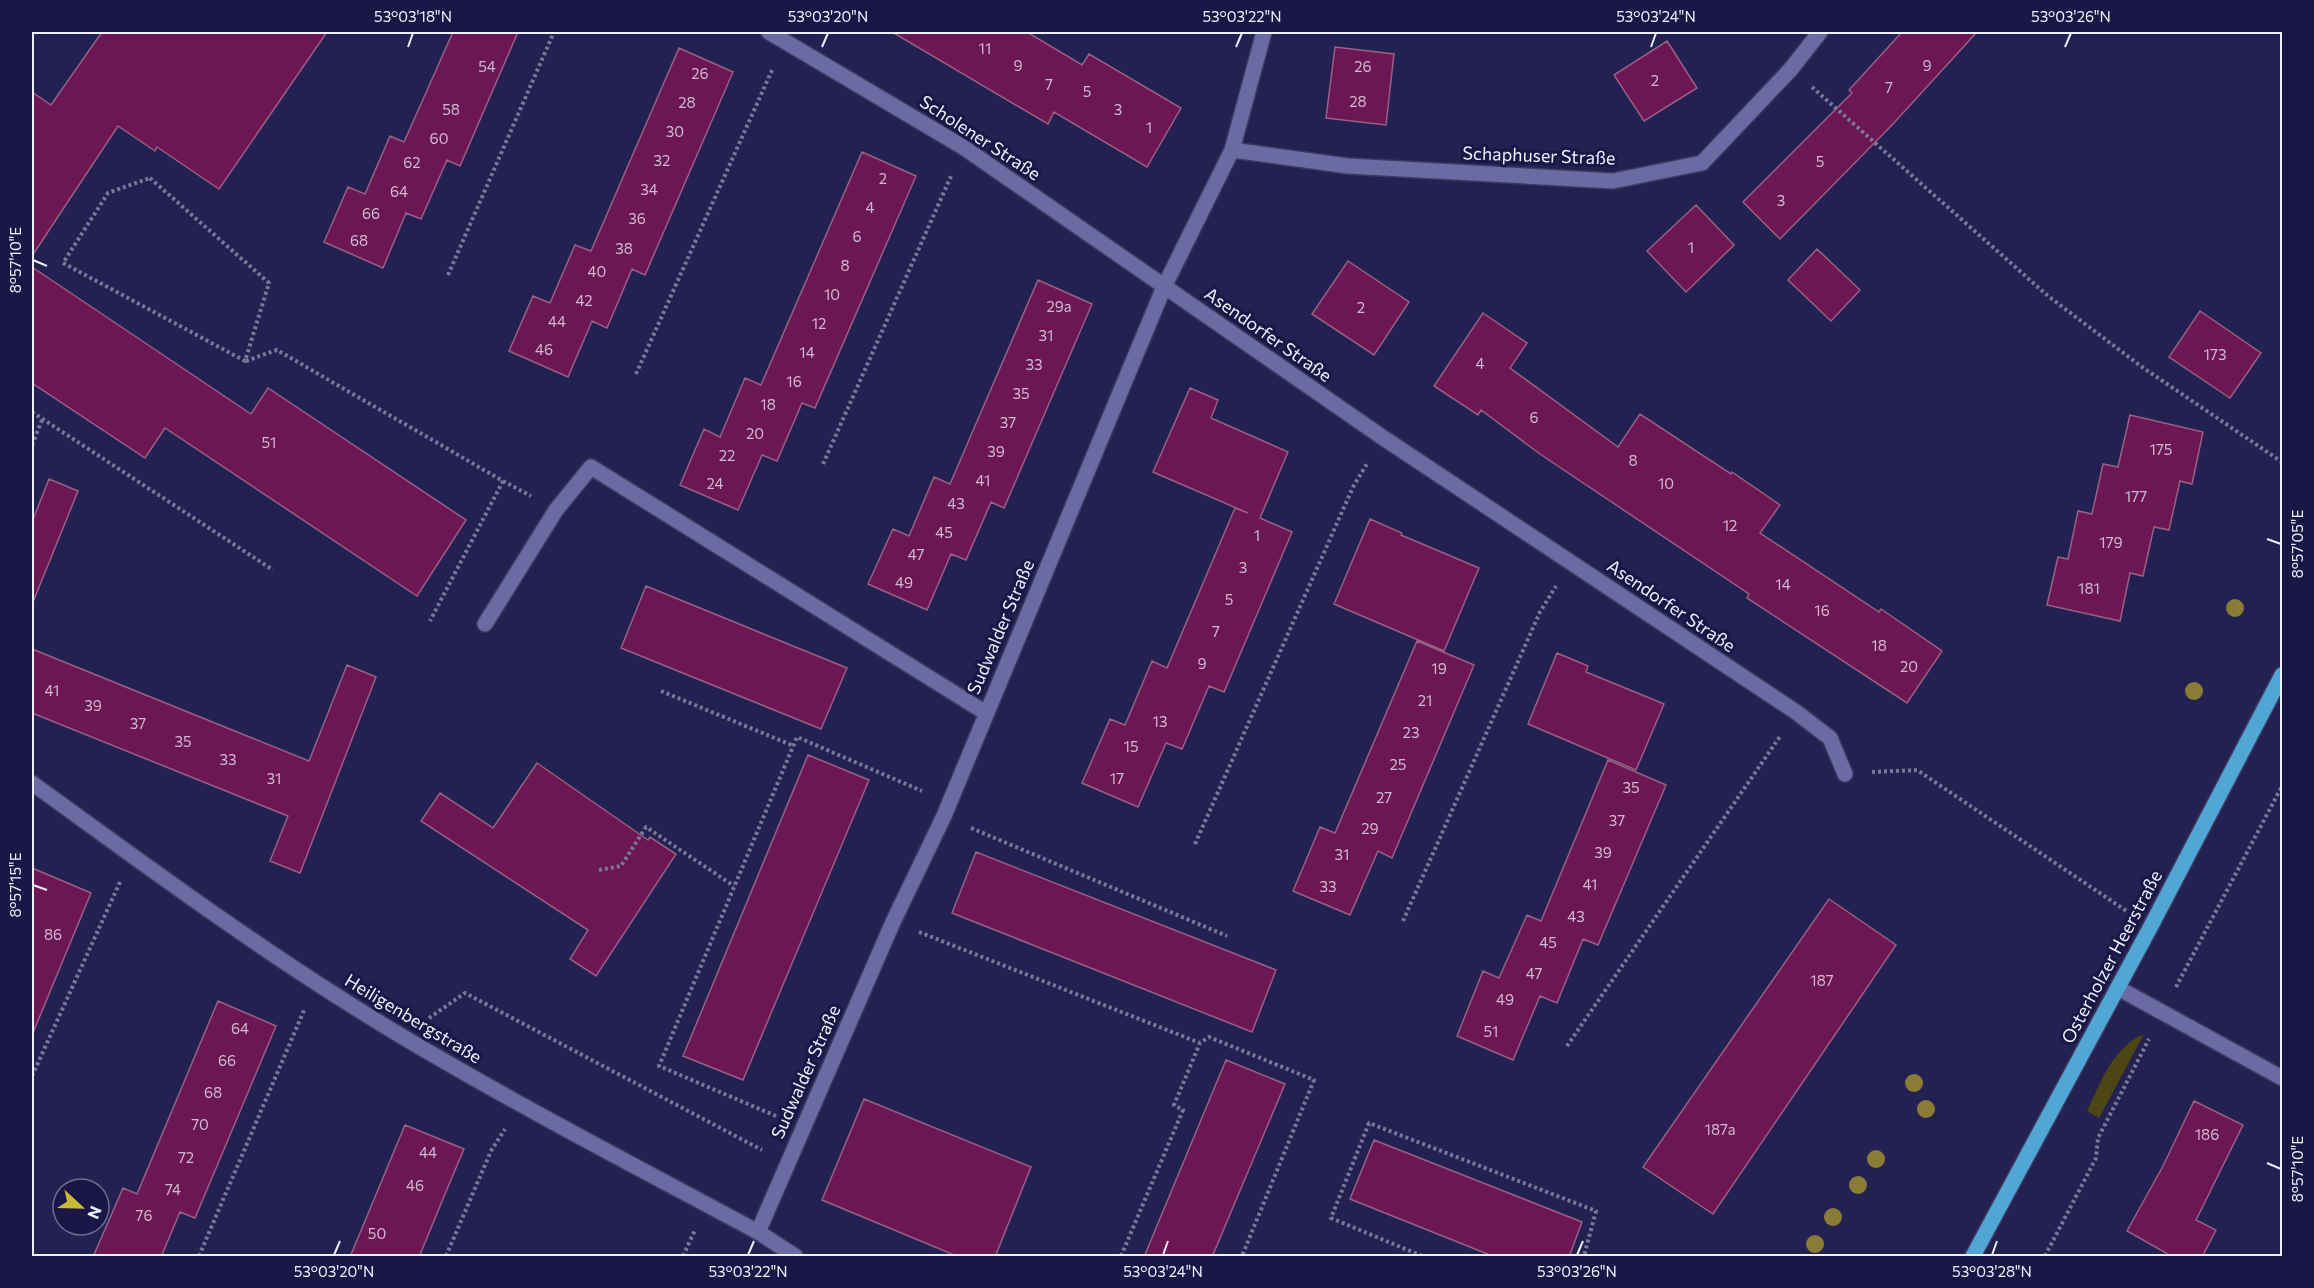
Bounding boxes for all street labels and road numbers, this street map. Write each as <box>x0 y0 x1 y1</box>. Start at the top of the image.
street label: Scholener Straße <box>916 90 1045 184</box>
street label: Schaphuser Straße <box>1462 141 1616 169</box>
street label: Asendorfer Straße <box>1201 282 1336 386</box>
street label: Asendorfer Straße <box>1603 554 1740 656</box>
street label: Sudwalder Straße <box>962 556 1038 697</box>
street label: Osterholzer Heerstraße <box>2056 866 2166 1047</box>
street label: Heiligenbergstraße <box>341 969 486 1068</box>
street label: Sudwalder Straße <box>766 1001 844 1142</box>

